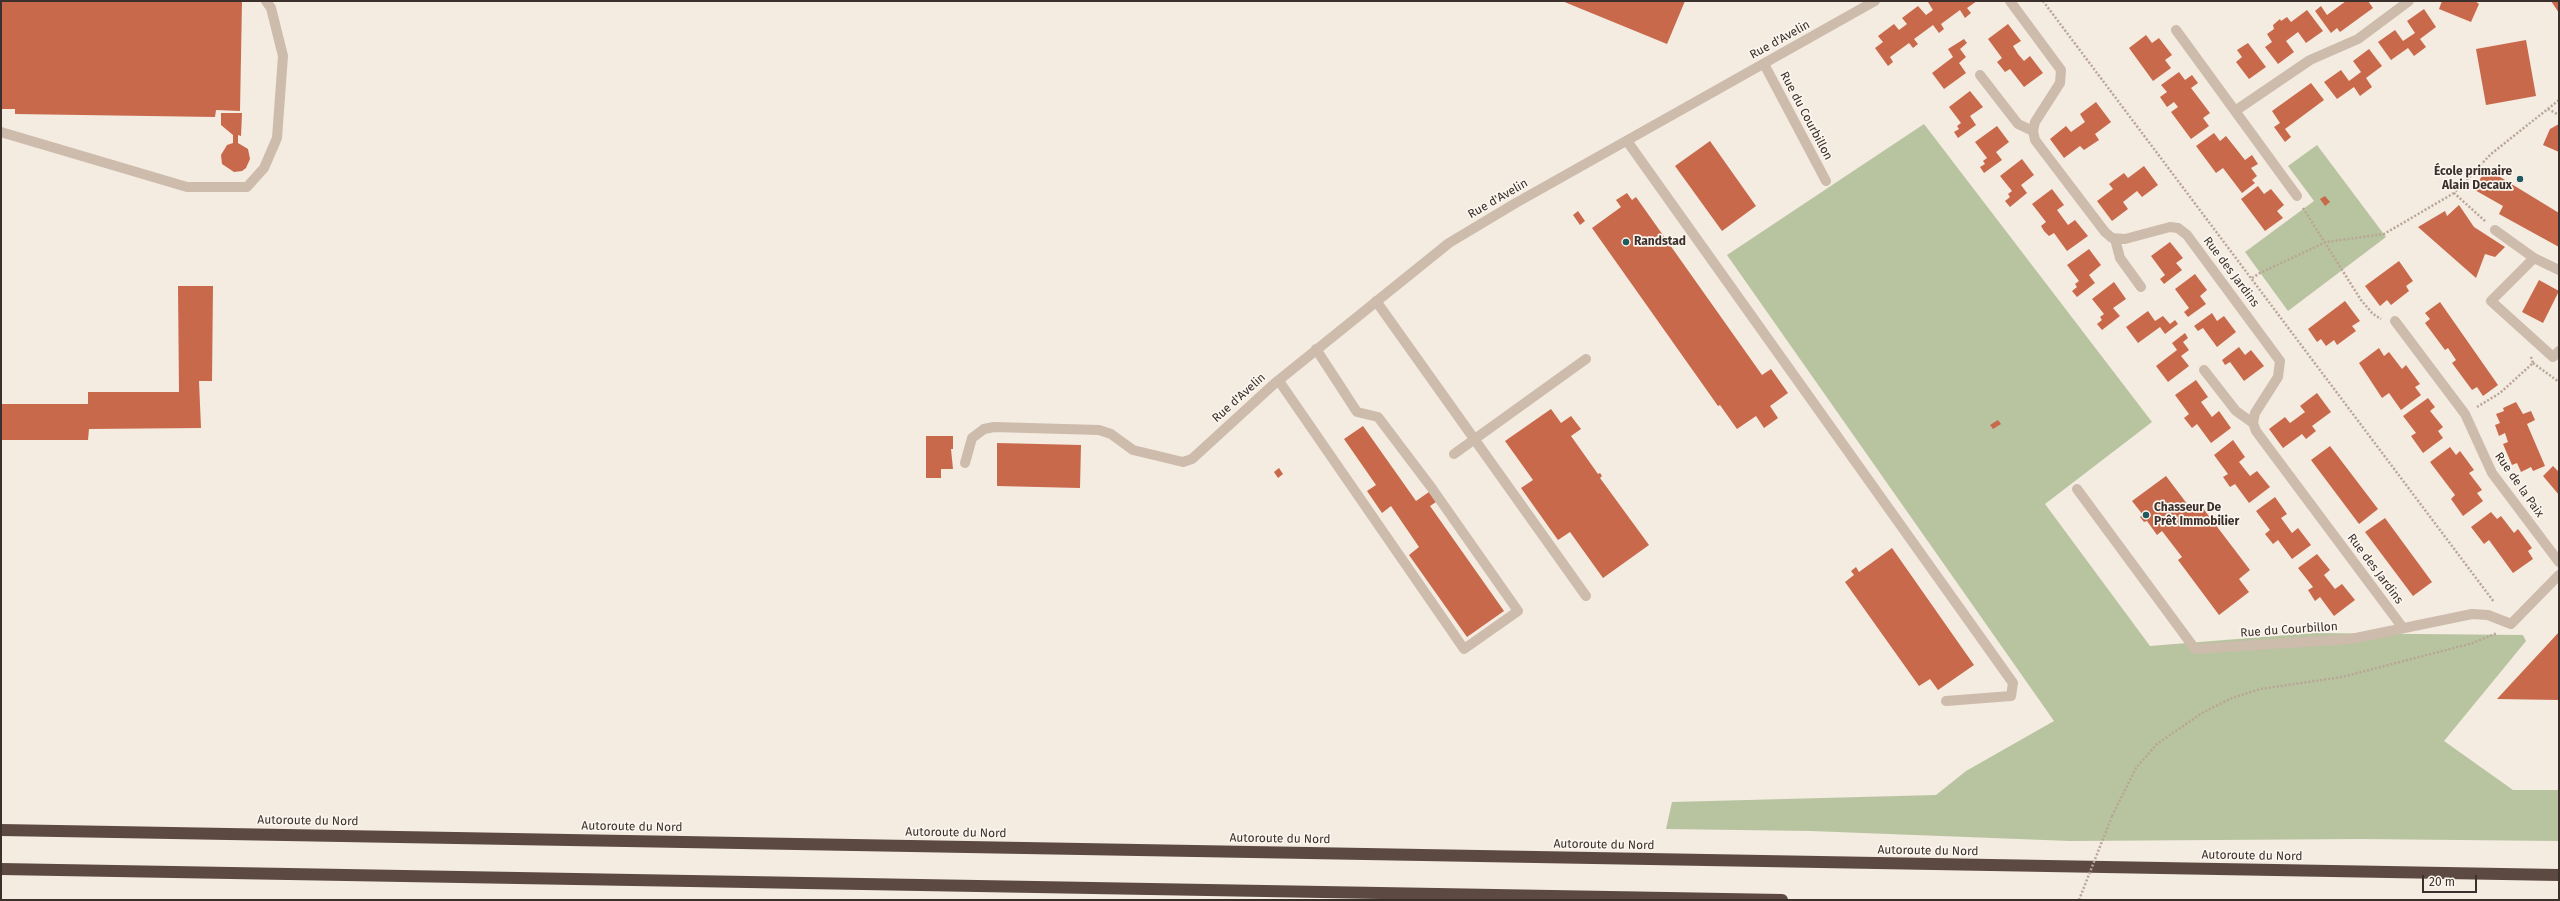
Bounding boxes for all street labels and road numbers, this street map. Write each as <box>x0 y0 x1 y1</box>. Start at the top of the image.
street label: Rue d'Avelin <box>1747 18 1813 62</box>
street label: Rue du Courbillon <box>1777 69 1835 163</box>
street label: Rue d'Avelin <box>1466 176 1530 222</box>
street label: Rue des Jardins <box>2200 234 2262 310</box>
street label: Rue d'Avelin <box>1209 370 1269 426</box>
street label: Rue de la Paix <box>2491 450 2547 520</box>
street label: Rue des Jardins <box>2344 531 2406 607</box>
street label: Rue du Courbillon <box>2240 619 2338 641</box>
street label: Autoroute du Nord <box>257 813 359 829</box>
street label: Autoroute du Nord <box>581 819 683 835</box>
street label: Autoroute du Nord <box>905 825 1007 841</box>
street label: Autoroute du Nord <box>1229 831 1331 847</box>
street label: Autoroute du Nord <box>1553 837 1655 853</box>
street label: Autoroute du Nord <box>1877 843 1979 859</box>
street label: Autoroute du Nord <box>2201 848 2303 864</box>

